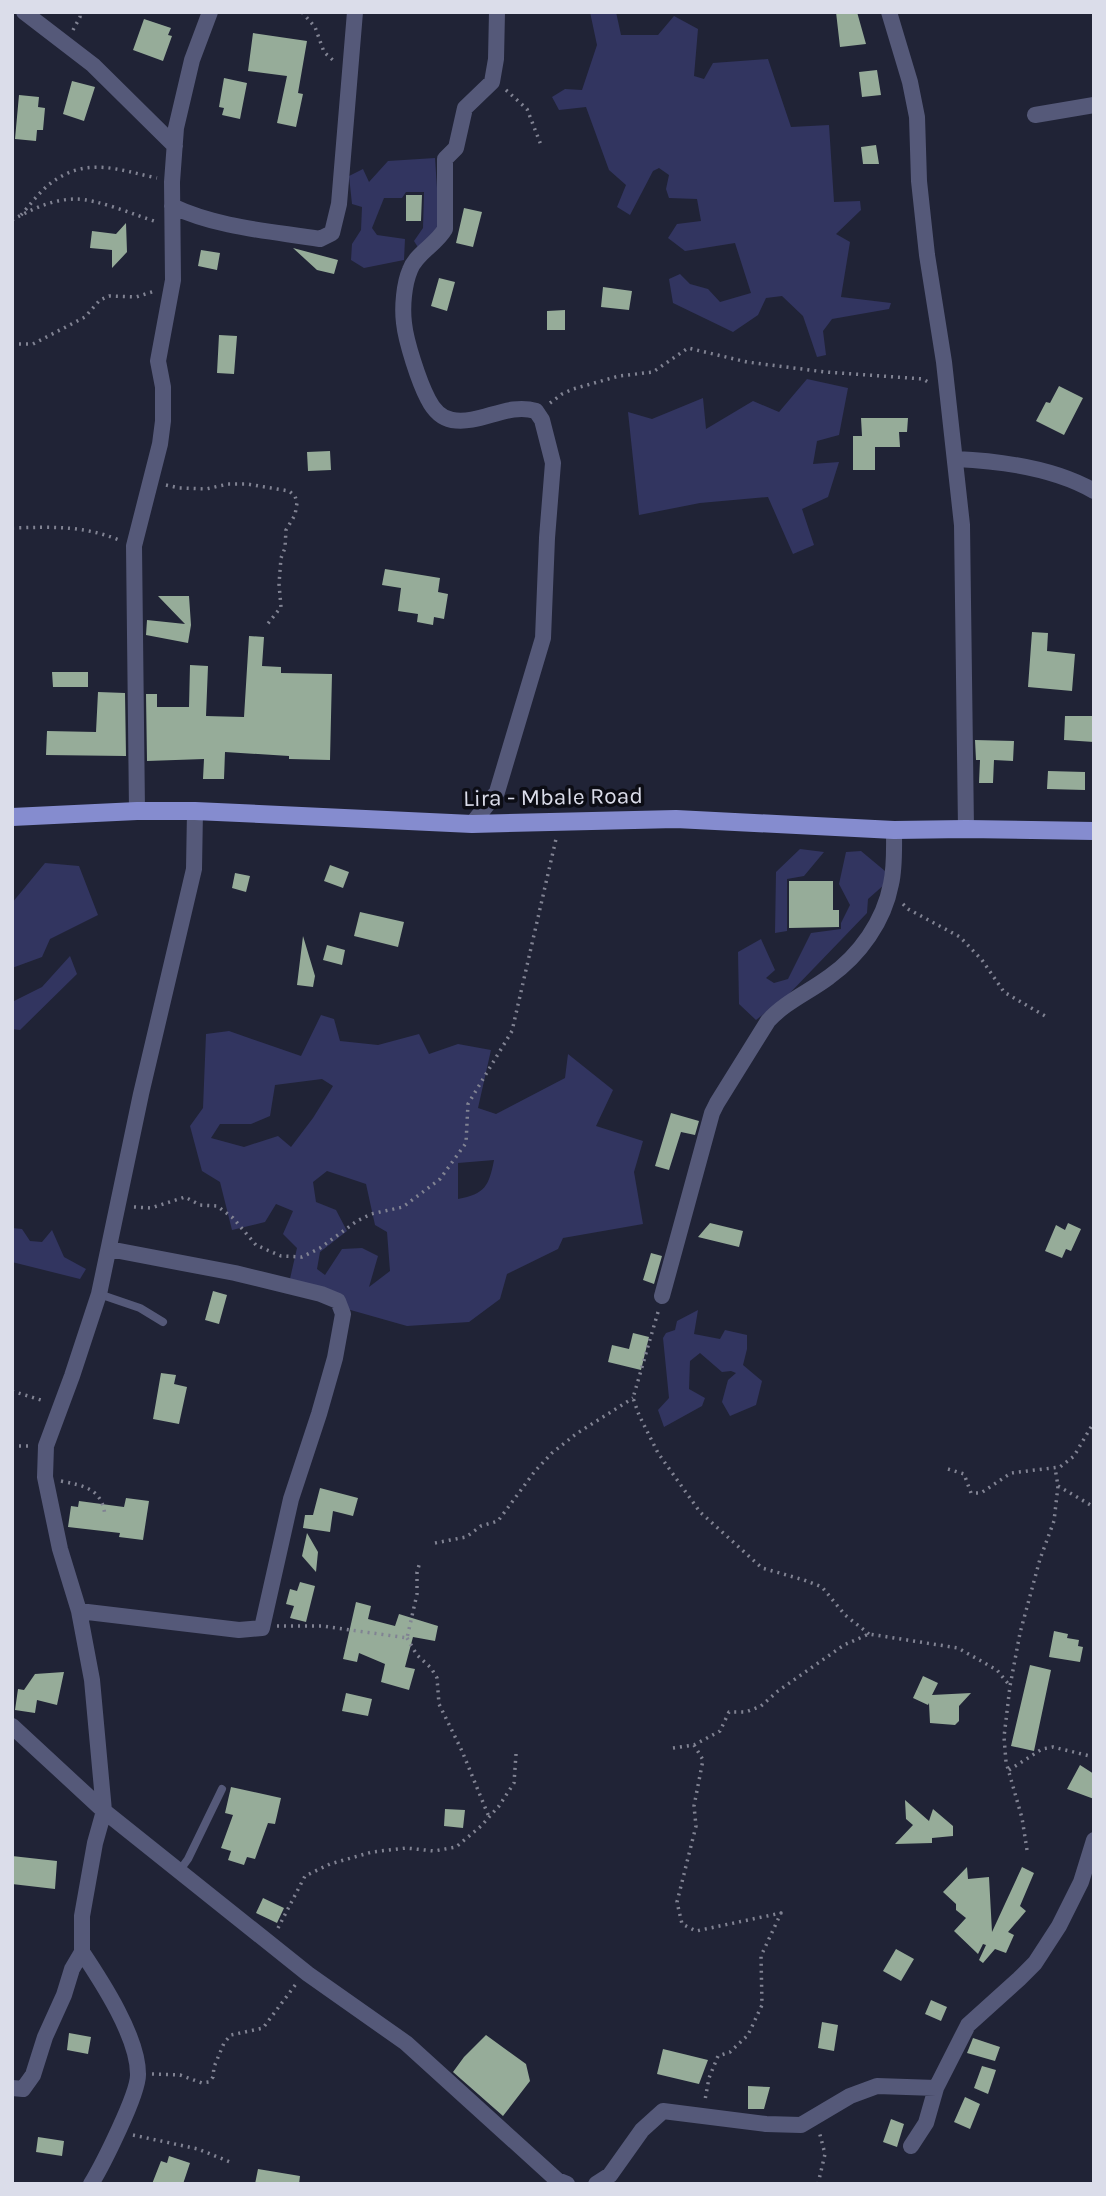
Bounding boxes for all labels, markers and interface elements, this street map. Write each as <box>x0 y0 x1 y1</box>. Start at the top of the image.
street label: Lira - Mbale Road <box>463 782 643 812</box>

